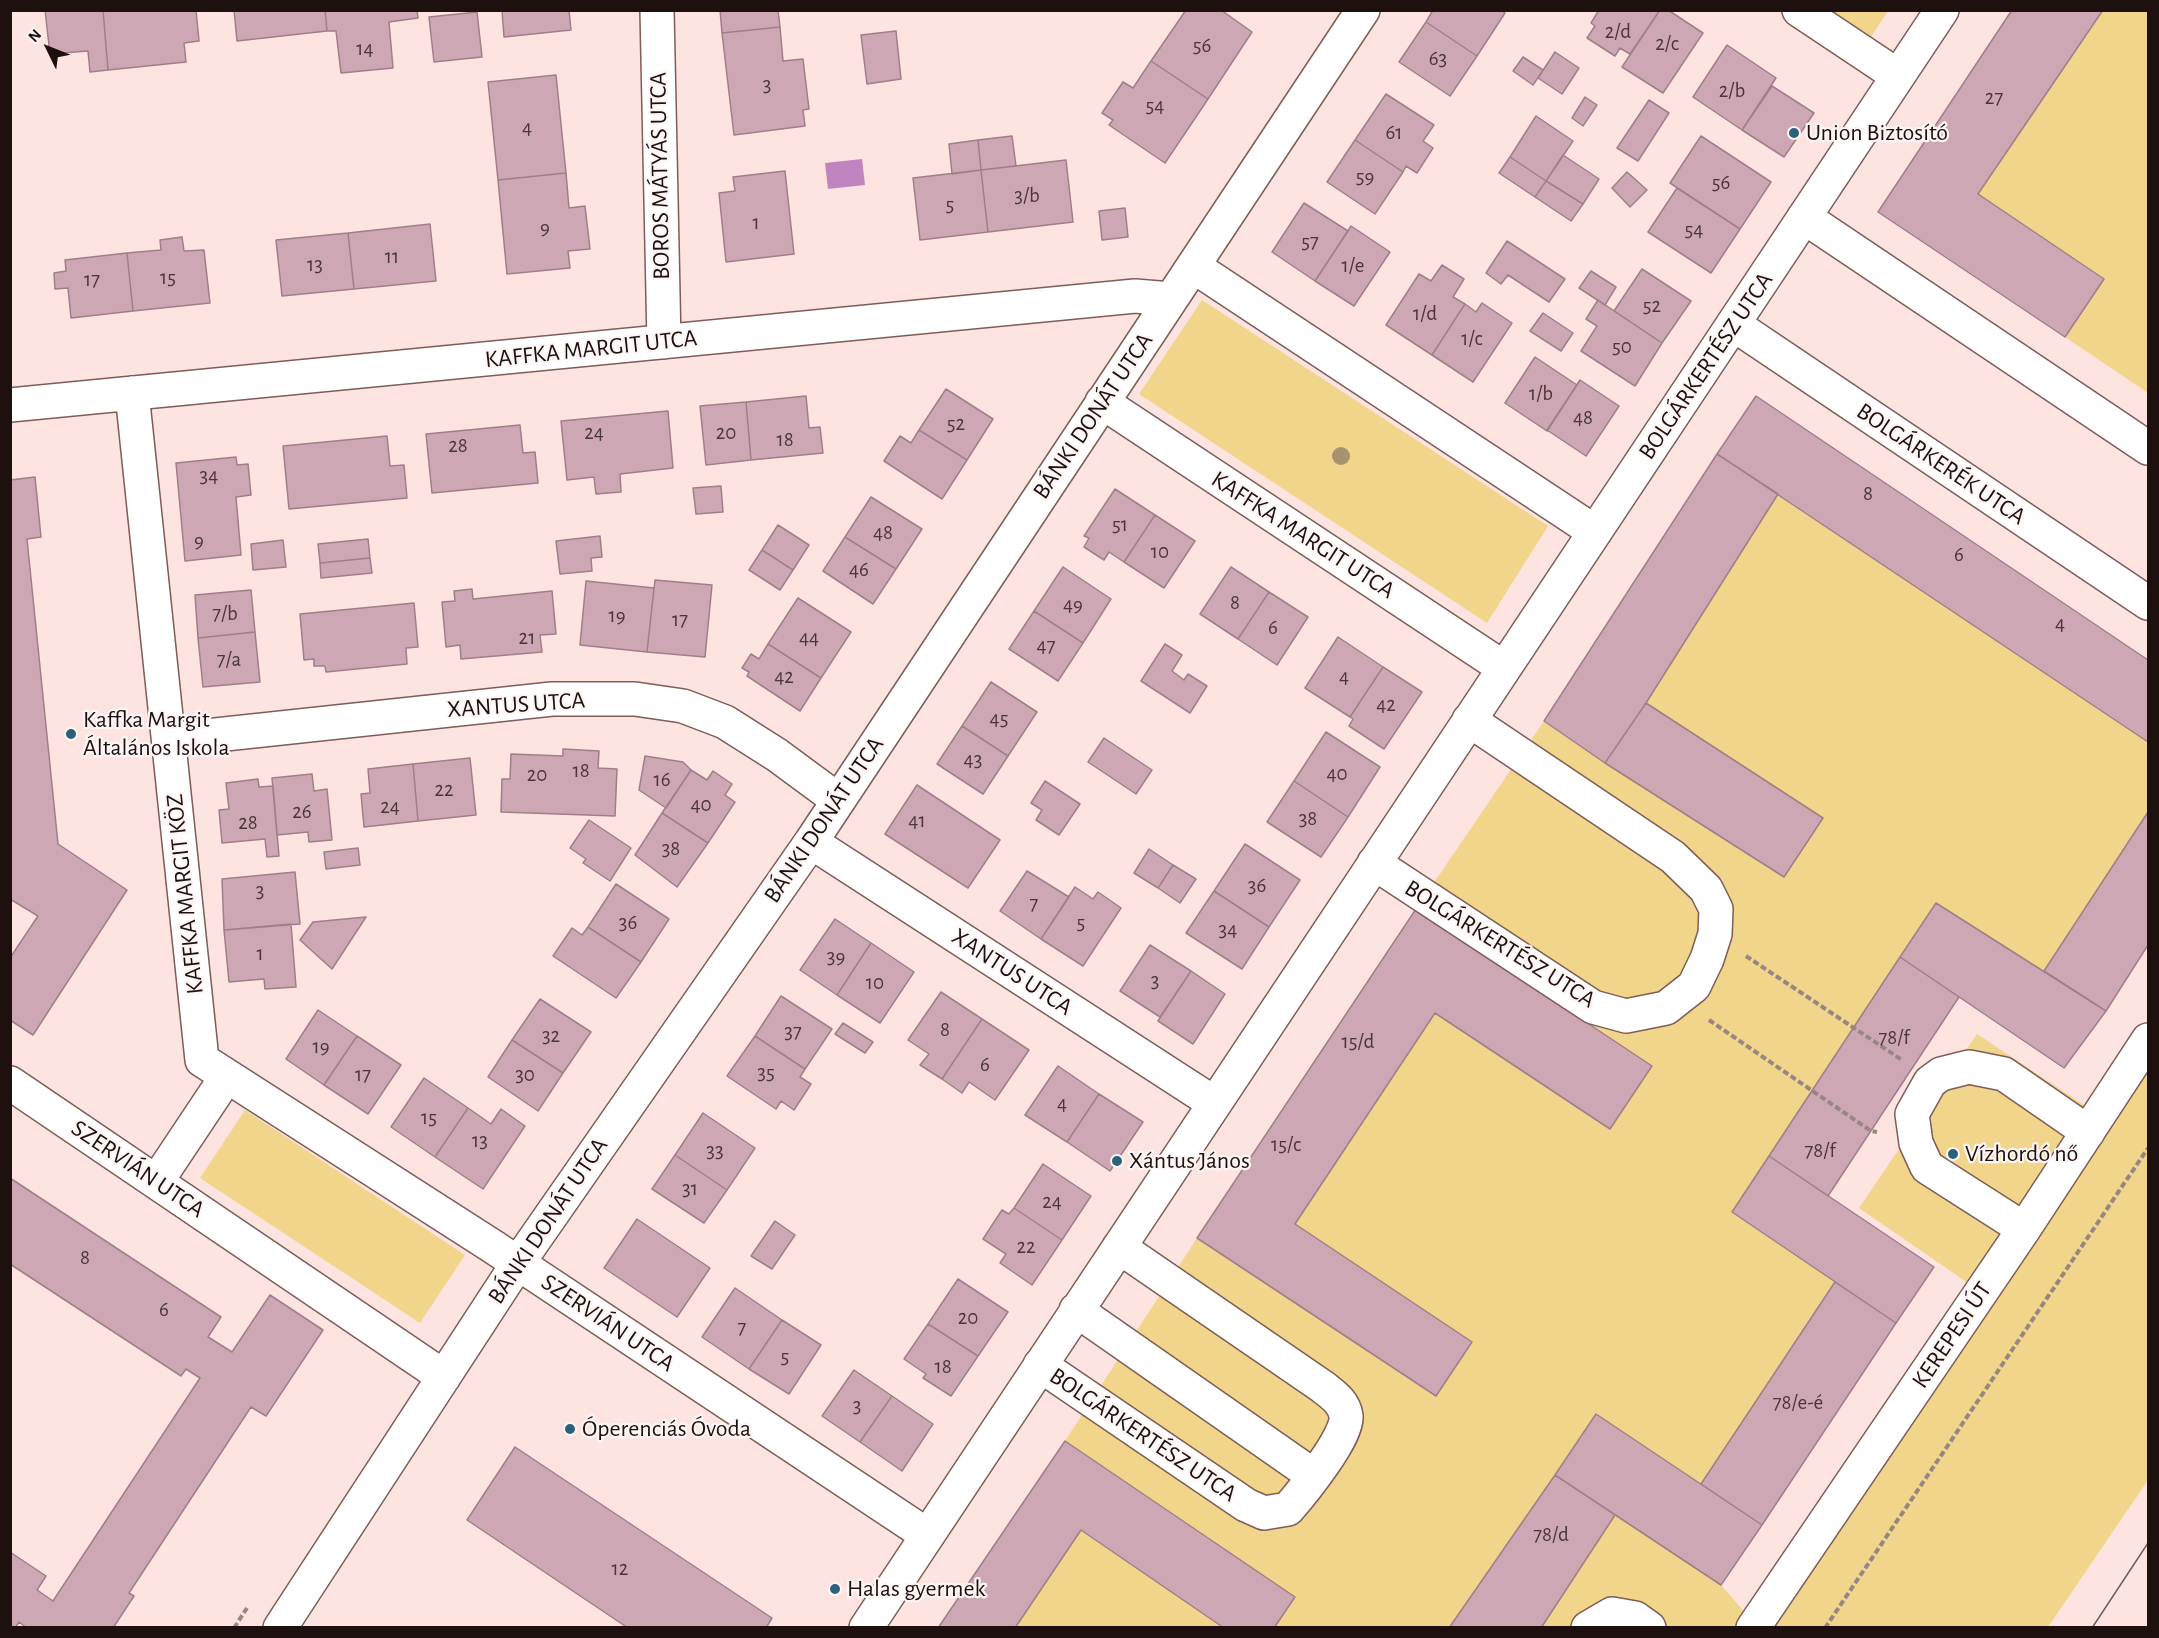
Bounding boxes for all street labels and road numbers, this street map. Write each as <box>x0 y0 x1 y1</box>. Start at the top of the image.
street label: BOROS MÁTYÁS UTCA <box>644 72 676 280</box>
street label: BOLGÁRKERTÉSZ UTCA <box>1633 267 1779 465</box>
street label: KAFFKA MARGIT UTCA <box>484 324 698 374</box>
street label: BÁNKI DONÁT UTCA <box>1027 327 1159 505</box>
street label: BOLGÁRKERÉK UTCA <box>1851 397 2031 531</box>
street label: KAFFKA MARGIT UTCA <box>1206 465 1400 605</box>
street label: XANTUS UTCA <box>446 686 586 724</box>
street label: BÁNKI DONÁT UTCA <box>758 731 890 909</box>
street label: KAFFKA MARGIT KÖZ <box>160 792 210 996</box>
street label: BOLGÁRKERTÉSZ UTCA <box>1399 874 1601 1014</box>
street label: XANTUS UTCA <box>946 922 1078 1022</box>
street label: SZERVIÁN UTCA <box>66 1114 210 1224</box>
street label: BÁNKI DONÁT UTCA <box>482 1132 614 1310</box>
street label: SZERVIÁN UTCA <box>536 1268 680 1378</box>
street label: KEREPESI ÚT <box>1906 1276 1998 1394</box>
street label: BOLGÁRKERTÉSZ UTCA <box>1044 1362 1242 1508</box>

